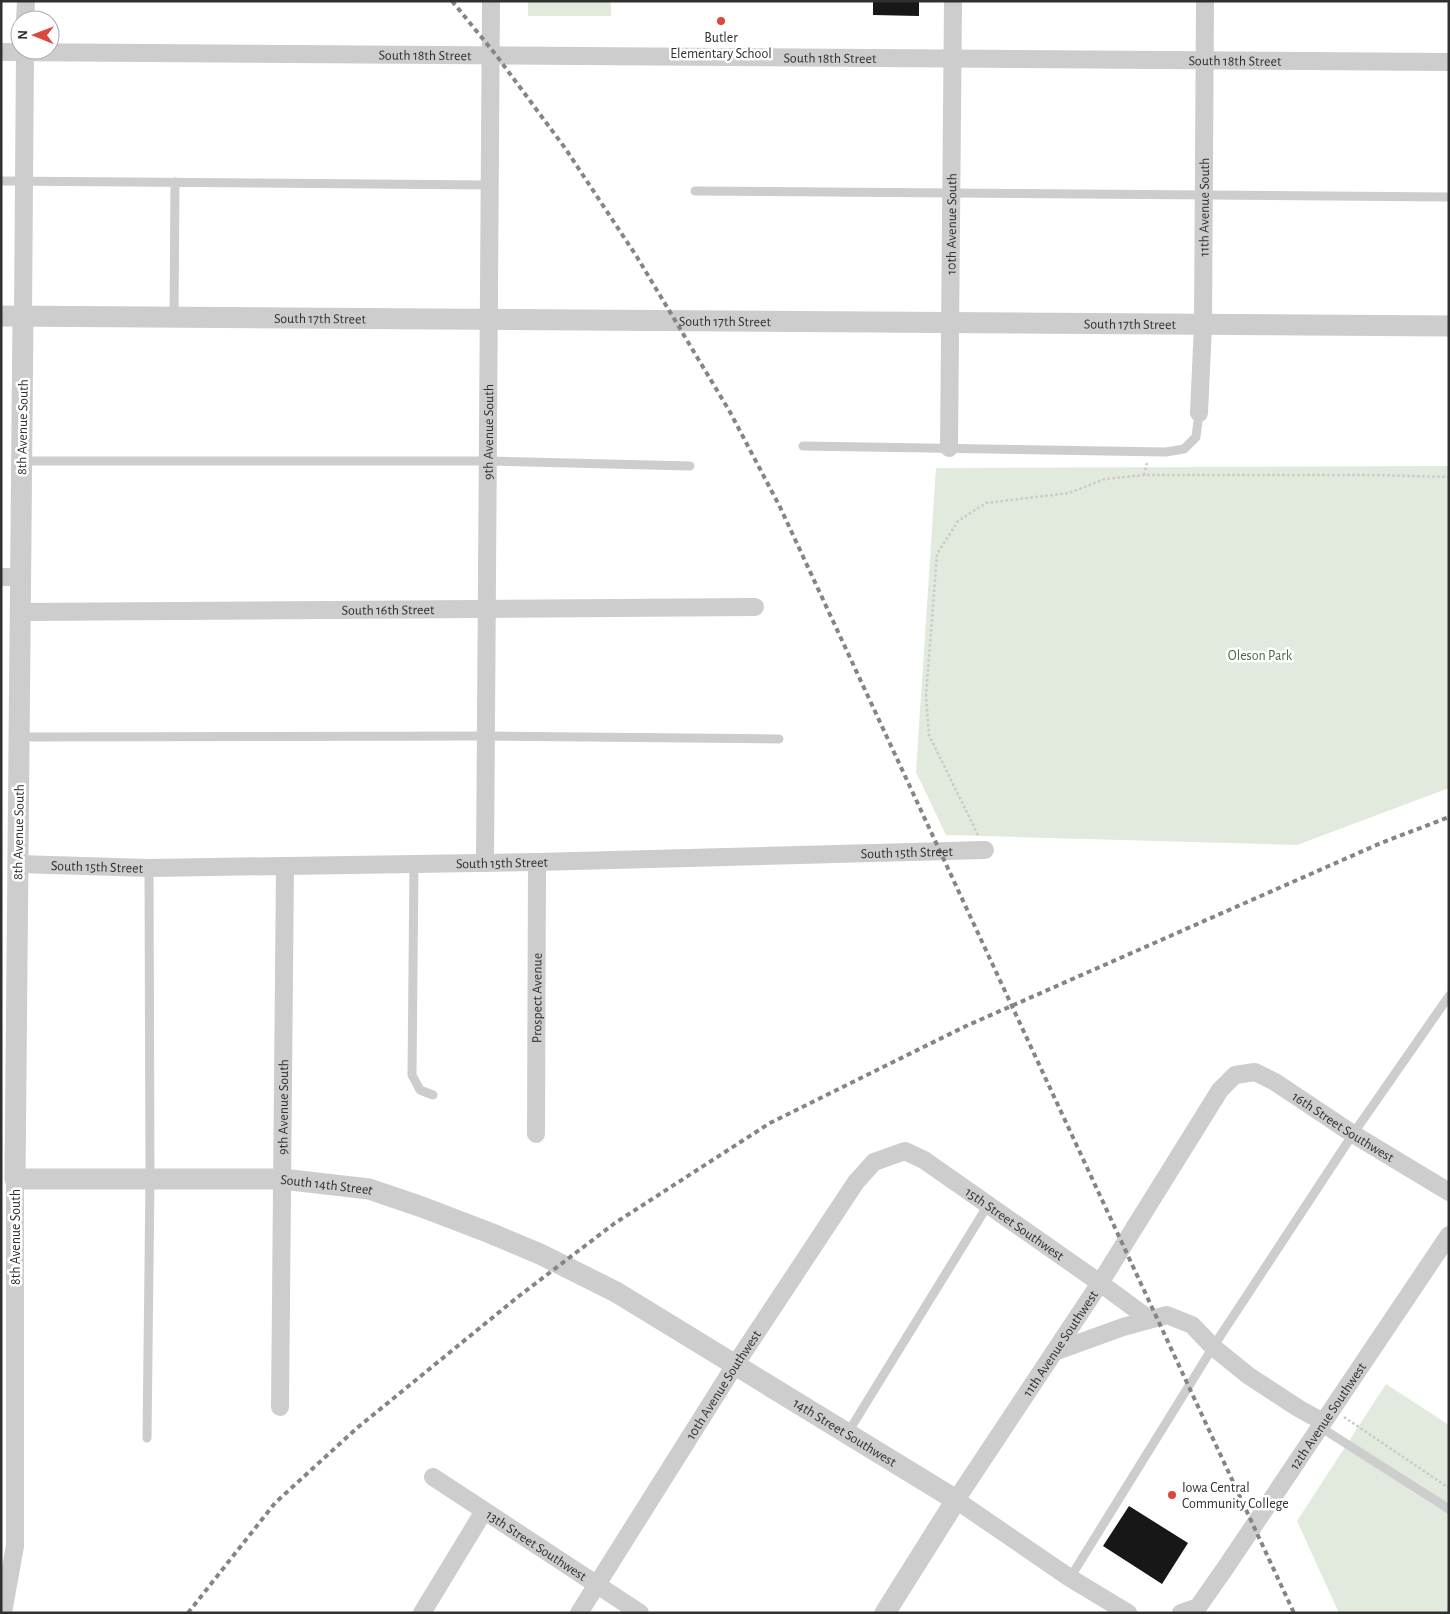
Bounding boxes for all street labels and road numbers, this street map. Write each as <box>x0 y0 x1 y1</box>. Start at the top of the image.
street label: South 18th Street <box>378 49 472 63</box>
street label: South 18th Street <box>783 51 877 66</box>
street label: South 18th Street <box>1188 54 1282 69</box>
street label: 11th Avenue South <box>1197 158 1212 257</box>
street label: 10th Avenue South <box>945 173 959 275</box>
street label: South 17th Street <box>274 312 367 327</box>
street label: South 17th Street <box>679 315 772 329</box>
street label: South 17th Street <box>1084 317 1177 332</box>
street label: 8th Avenue South <box>15 379 31 475</box>
street label: 9th Avenue South <box>482 384 496 480</box>
street label: South 16th Street <box>342 603 435 618</box>
street label: 8th Avenue South <box>11 784 27 880</box>
street label: South 15th Street <box>861 845 954 861</box>
street label: South 15th Street <box>456 856 549 871</box>
street label: South 15th Street <box>51 859 144 876</box>
street label: Prospect Avenue <box>530 953 545 1043</box>
street label: 9th Avenue South <box>276 1059 291 1155</box>
street label: 16th Street Southwest <box>1289 1090 1397 1165</box>
street label: South 14th Street <box>280 1173 375 1198</box>
street label: 15th Street Southwest <box>962 1185 1067 1264</box>
street label: 8th Avenue South <box>9 1189 23 1285</box>
street label: 11th Avenue Southwest <box>1021 1288 1101 1399</box>
street label: 10th Avenue Southwest <box>684 1328 764 1442</box>
street label: 12th Avenue Southwest <box>1288 1360 1370 1472</box>
street label: 14th Street Southwest <box>790 1396 899 1470</box>
street label: 13th Street Southwest <box>483 1508 589 1584</box>

